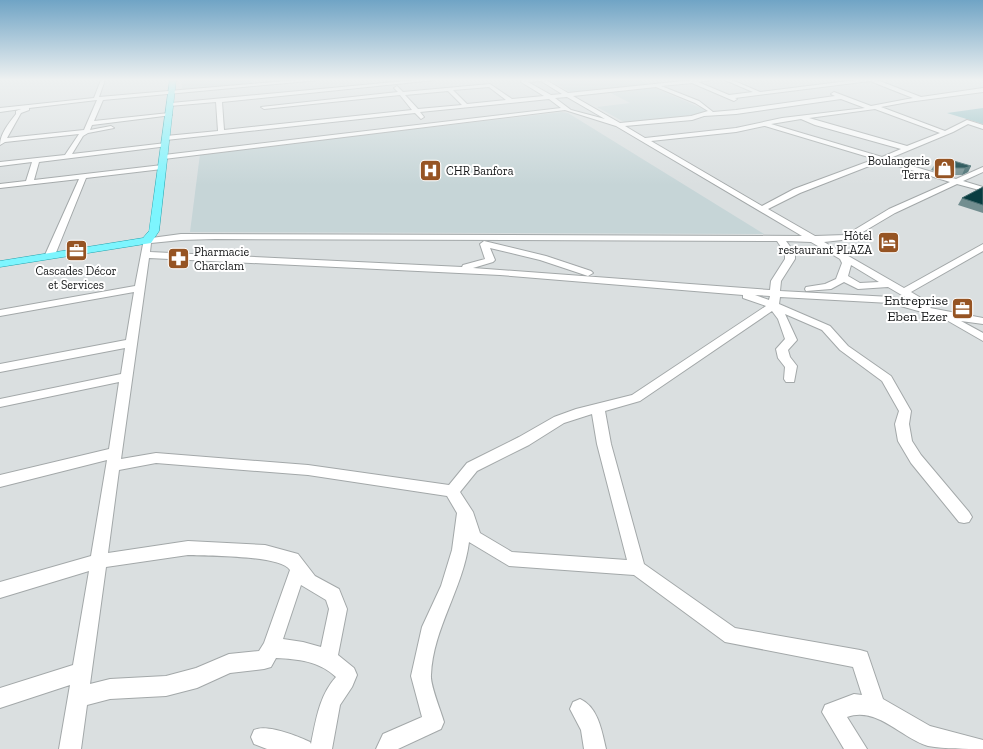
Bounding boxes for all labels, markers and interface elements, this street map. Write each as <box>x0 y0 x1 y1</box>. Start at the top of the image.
place label: Boulangerie Terra <box>868 154 930 182</box>
shop icon: Boulangerie Terra <box>932 155 958 181</box>
hospital icon: CHR Banfora <box>418 158 444 184</box>
place label: CHR Banfora <box>446 164 514 178</box>
place label: Hôtel restaurant PLAZA <box>778 229 872 257</box>
hotel icon: Hôtel restaurant PLAZA <box>875 230 901 256</box>
office icon: Cascades Décor et Services <box>63 237 89 263</box>
place label: Pharmacie Charclam <box>194 245 250 273</box>
pharmacy icon: Pharmacie Charclam <box>166 246 192 272</box>
place label: Cascades Décor et Services <box>35 264 117 292</box>
place label: Entreprise Eben Ezer <box>884 292 948 325</box>
office icon: Entreprise Eben Ezer <box>950 295 976 321</box>

